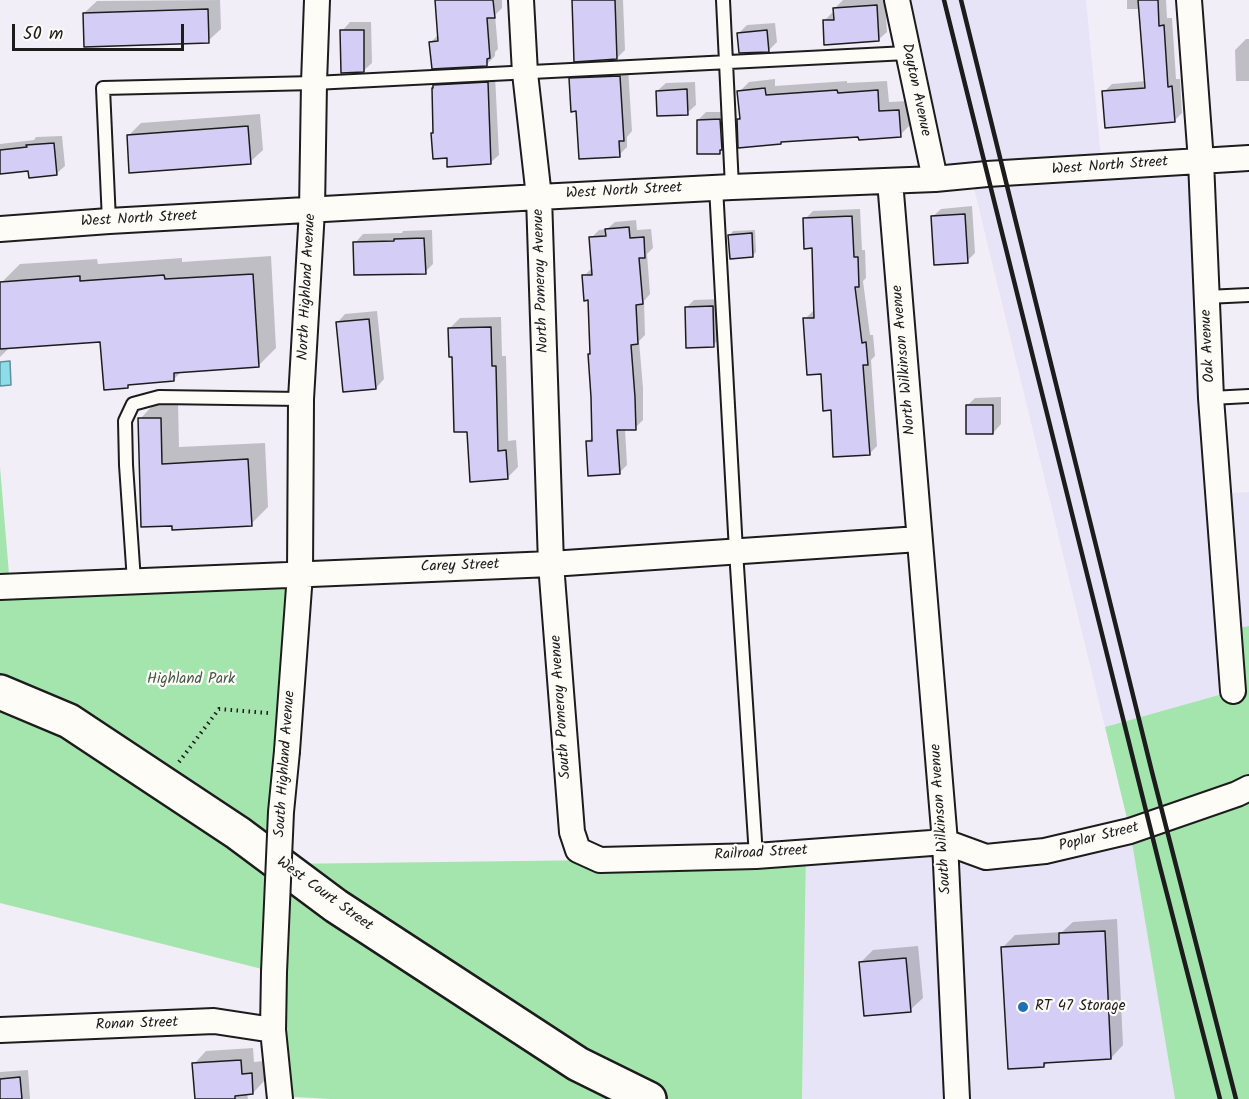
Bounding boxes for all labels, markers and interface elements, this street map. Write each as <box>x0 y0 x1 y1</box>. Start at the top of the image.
scale bar <box>15 12 188 50</box>
text: 50 m <box>23 20 63 49</box>
street label: Dayton Avenue <box>896 42 934 138</box>
street label: West North Street <box>1051 154 1169 180</box>
street label: West North Street <box>565 180 683 204</box>
street label: West North Street <box>80 208 198 232</box>
street label: North Pomeroy Avenue <box>530 209 554 353</box>
street label: North Highland Avenue <box>295 213 321 361</box>
street label: North Wilkinson Avenue <box>889 284 921 436</box>
street label: Oak Avenue <box>1198 309 1220 383</box>
street label: Carey Street <box>420 557 500 577</box>
street label: South Pomeroy Avenue <box>548 634 576 780</box>
park label: Highland Park <box>147 671 235 689</box>
street label: South Highland Avenue <box>272 690 300 838</box>
street label: South Wilkinson Avenue <box>928 743 956 895</box>
street label: Poplar Street <box>1057 819 1141 857</box>
street label: Railroad Street <box>714 843 808 865</box>
street label: West Court Street <box>272 854 376 936</box>
place label: RT 47 Storage <box>1035 998 1125 1016</box>
marker: RT 47 Storage <box>1016 1000 1030 1014</box>
street label: Ronan Street <box>95 1015 179 1035</box>

